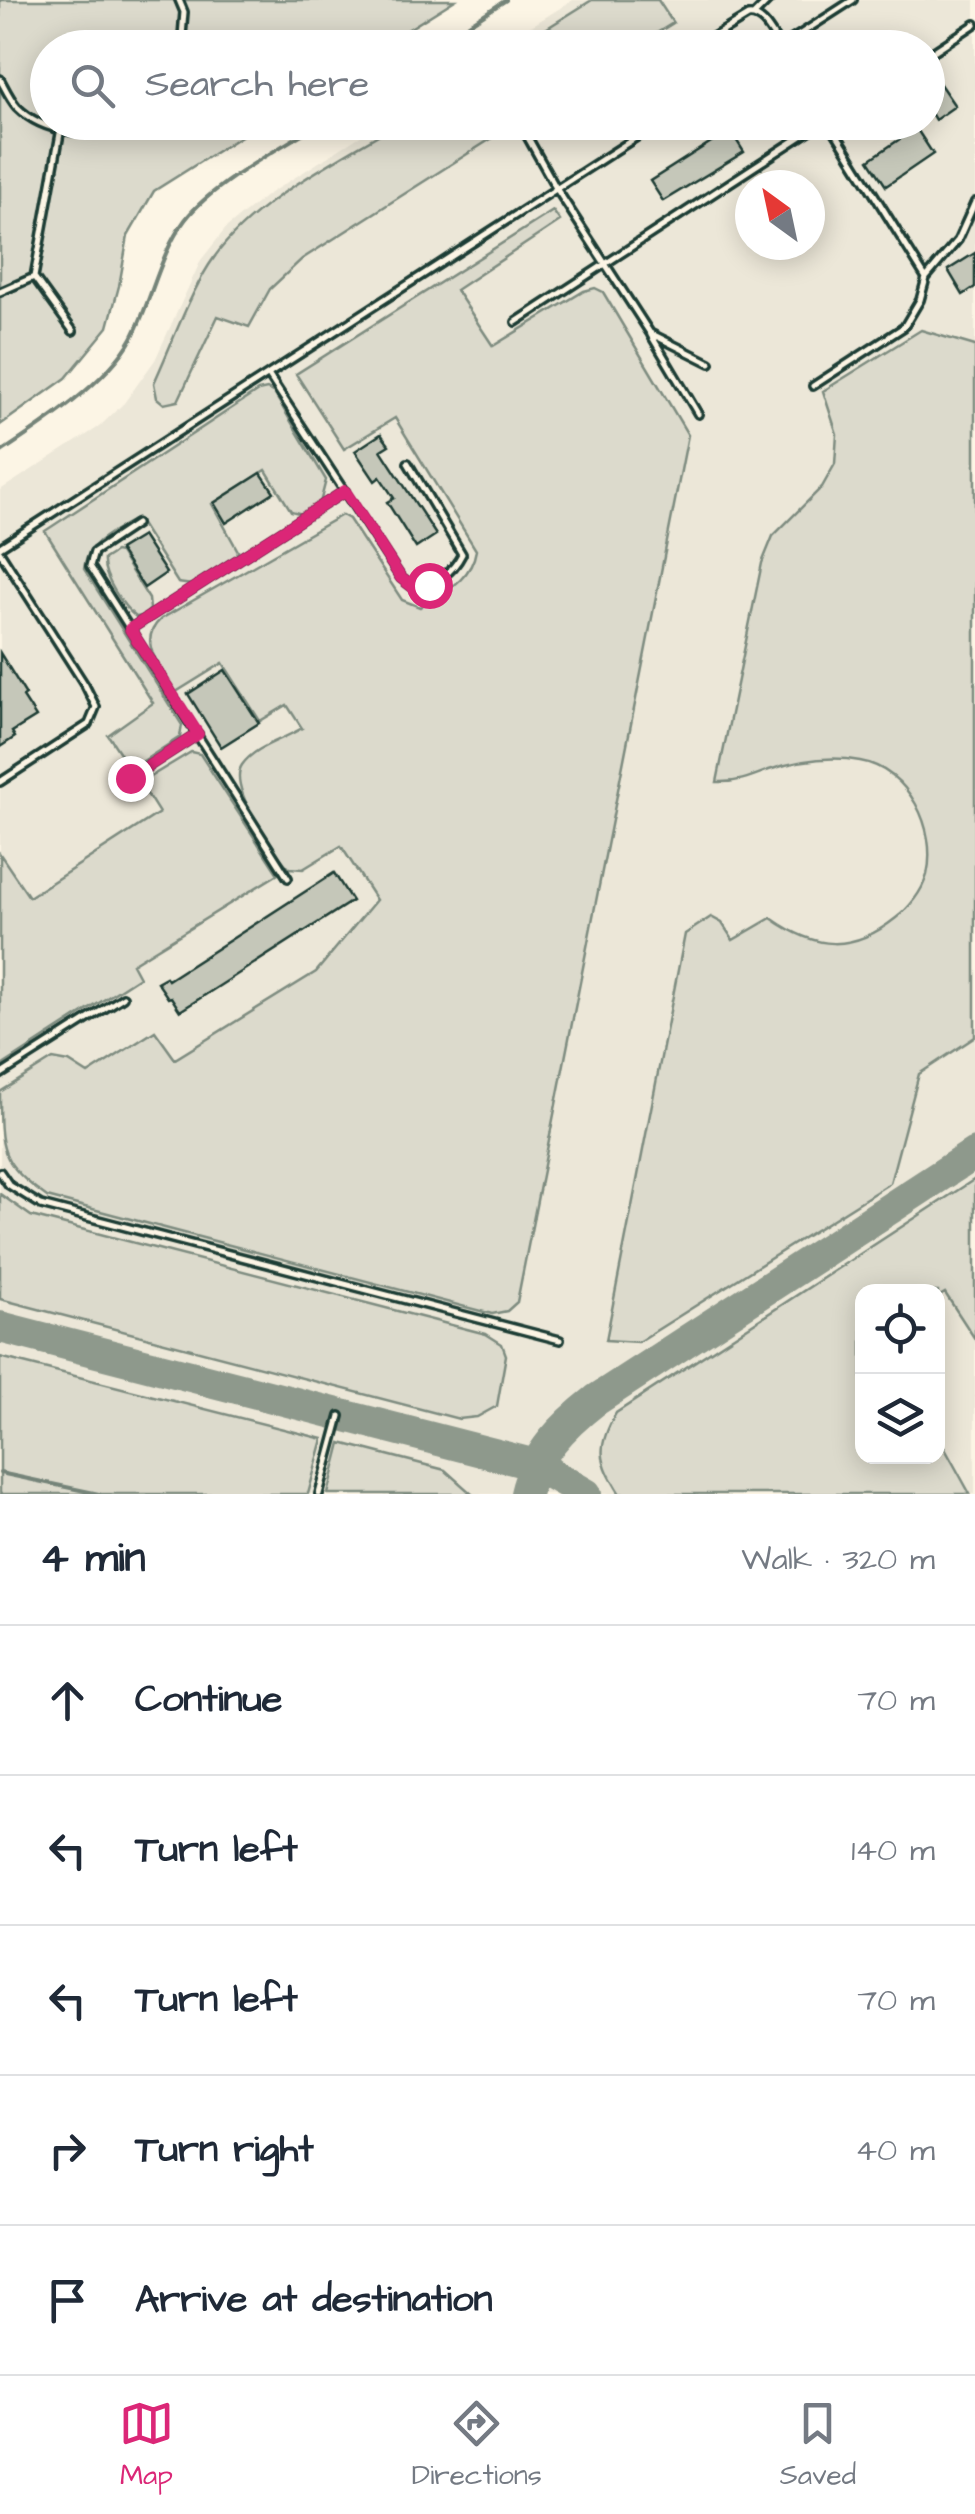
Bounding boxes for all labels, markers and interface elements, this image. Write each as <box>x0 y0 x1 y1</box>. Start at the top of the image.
search box <box>30 30 945 140</box>
icon: search <box>65 58 120 113</box>
text: Search here <box>145 59 369 111</box>
north arrow <box>735 170 825 260</box>
route start <box>407 563 453 609</box>
route end <box>108 756 154 802</box>
map controls <box>855 1284 945 1464</box>
button: locate <box>855 1284 945 1374</box>
button: layers <box>855 1374 945 1464</box>
text: 4 min <box>40 1530 145 1588</box>
text: Walk · 320 m <box>741 1537 935 1582</box>
icon: ahead <box>40 1673 95 1728</box>
text: Continue <box>135 1674 282 1726</box>
text: 70 m <box>857 1678 935 1723</box>
icon: left <box>40 1823 95 1878</box>
text: Turn left <box>135 1824 298 1876</box>
text: 140 m <box>851 1828 935 1873</box>
icon: left <box>40 1973 95 2028</box>
text: Turn left <box>135 1974 298 2026</box>
text: 70 m <box>857 1978 935 2023</box>
icon: right <box>40 2123 95 2178</box>
text: Turn right <box>135 2124 314 2176</box>
text: 40 m <box>855 2128 935 2173</box>
icon: arrive <box>40 2273 95 2328</box>
text: Arrive at destination <box>135 2274 492 2326</box>
tab: Map <box>119 2396 174 2495</box>
tab: Directions <box>412 2396 542 2495</box>
tab: Saved <box>780 2396 856 2495</box>

